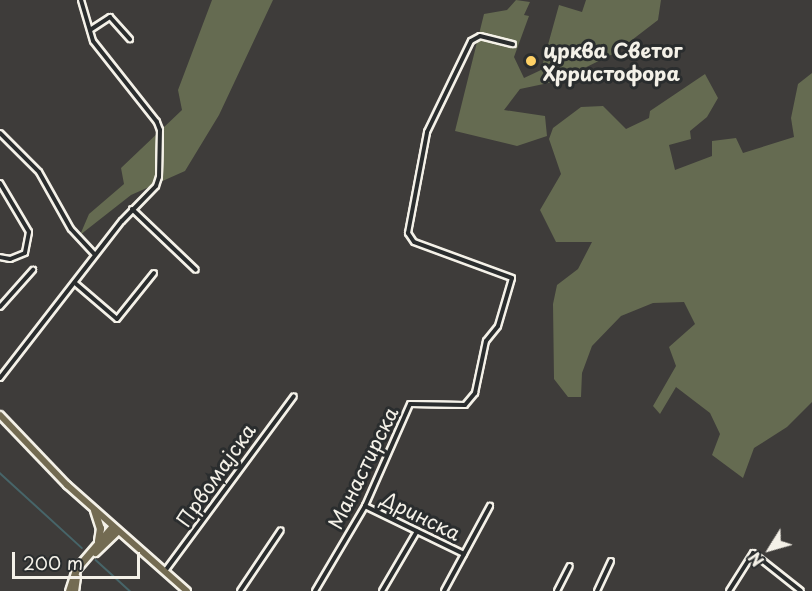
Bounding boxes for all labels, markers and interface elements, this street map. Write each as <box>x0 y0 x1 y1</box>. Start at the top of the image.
place label: црква Светог Хрристофора <box>543 38 683 85</box>
marker: црква Светог Хрристофора <box>524 54 538 68</box>
street label: Манастирска <box>323 403 403 533</box>
street label: Првомајска <box>172 419 260 531</box>
street label: Дринска <box>377 487 465 545</box>
north arrow <box>740 519 800 579</box>
scale bar <box>15 540 142 578</box>
text: N <box>742 548 769 572</box>
text: 200 m <box>23 549 83 576</box>

